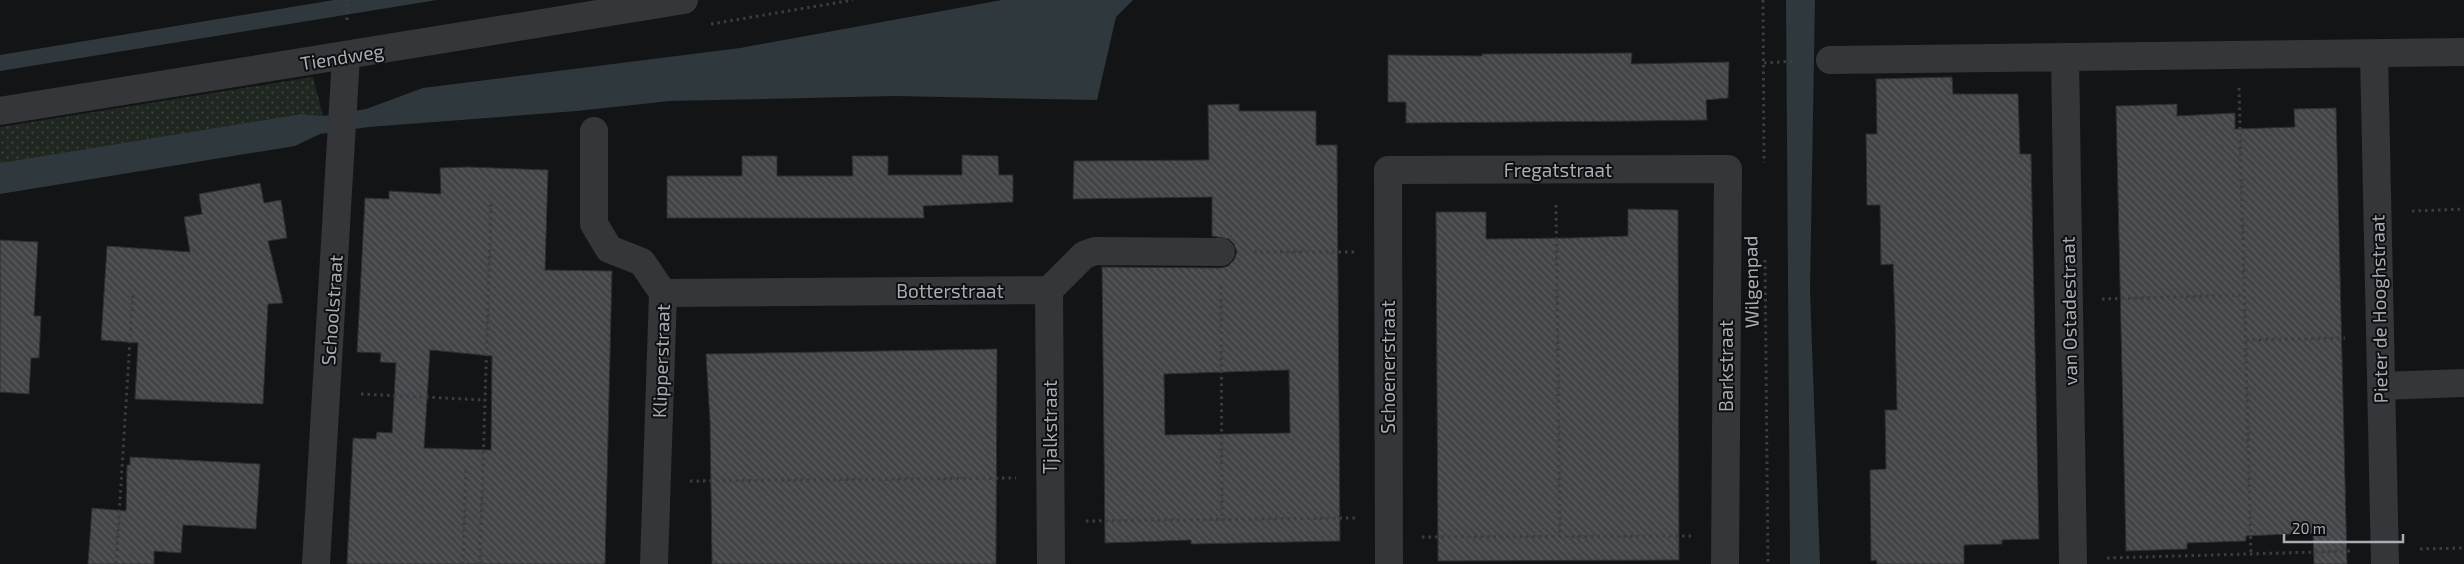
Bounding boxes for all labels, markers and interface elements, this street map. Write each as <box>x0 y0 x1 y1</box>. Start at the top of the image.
street label: Tiendweg <box>298 38 386 74</box>
street label: Fregatstraat <box>1504 158 1612 181</box>
street label: Pieter de Hooghstraat <box>2365 214 2392 404</box>
street label: Wilgenpad <box>1738 236 1763 328</box>
street label: van Ostadestraat <box>2056 236 2081 386</box>
street label: Schoolstraat <box>316 254 347 366</box>
street label: Botterstraat <box>896 279 1004 302</box>
street label: Schoenerstraat <box>1376 300 1399 434</box>
street label: Klipperstraat <box>647 304 674 418</box>
street label: Barkstraat <box>1714 320 1737 412</box>
street label: Tjalkstraat <box>1038 380 1061 474</box>
scale bar <box>2284 512 2403 544</box>
text: 20 m <box>2292 519 2326 537</box>

